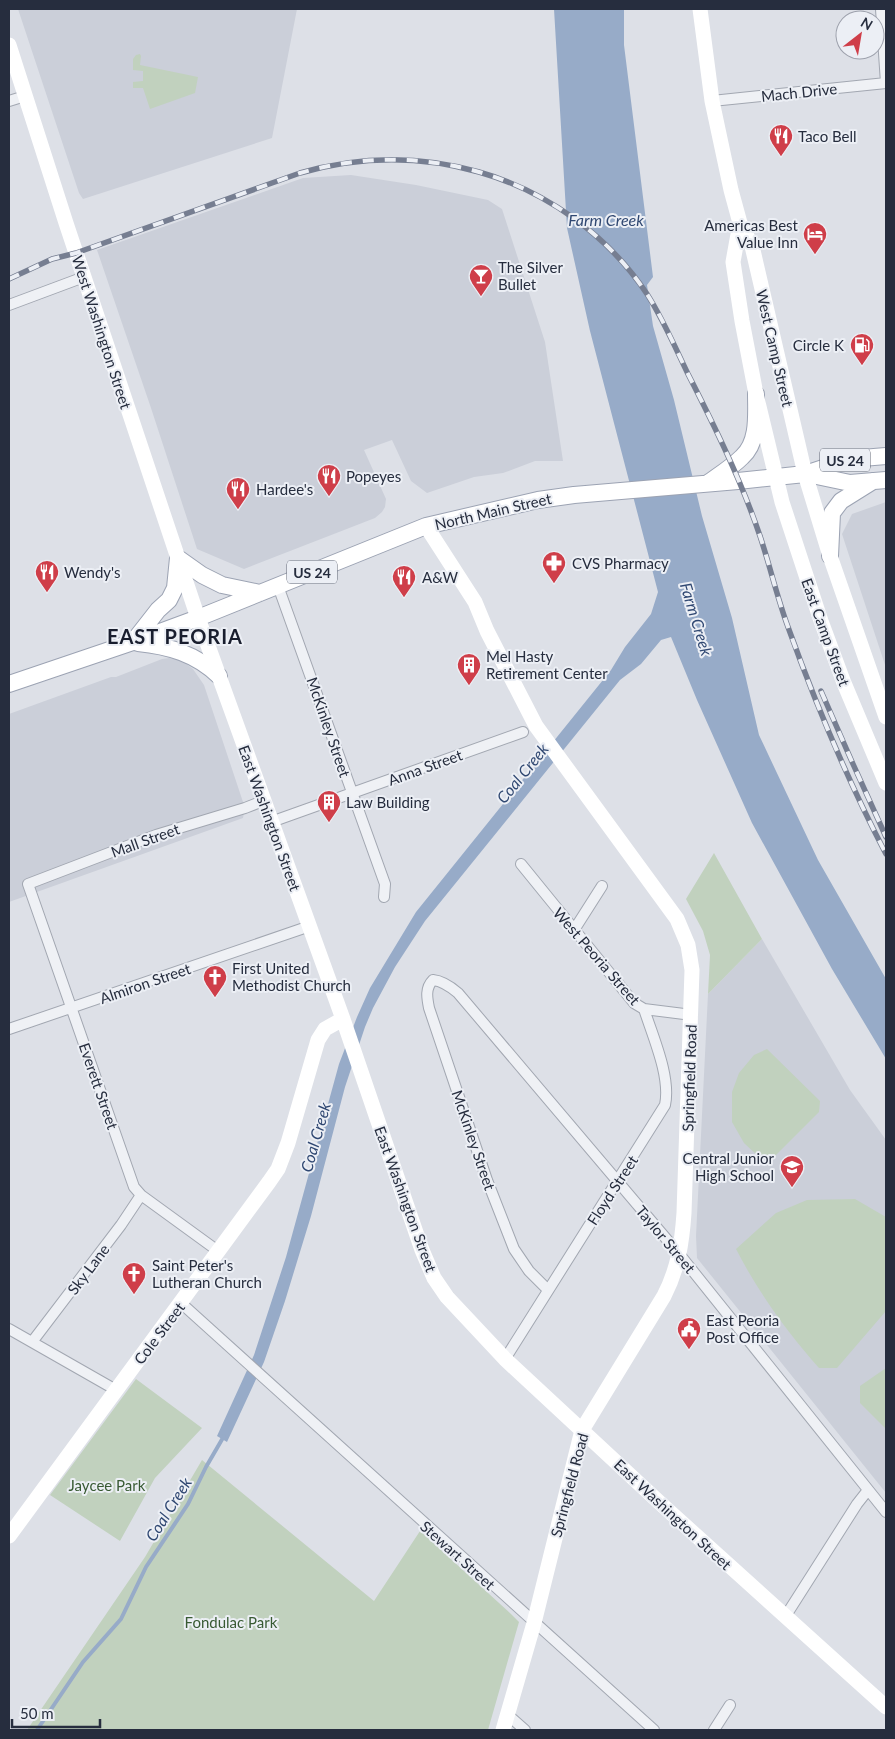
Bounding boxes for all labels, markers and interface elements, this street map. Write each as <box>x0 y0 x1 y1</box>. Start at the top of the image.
north arrow <box>835 10 885 60</box>
text: N <box>858 13 876 33</box>
street label: Mach Drive <box>760 79 838 105</box>
restaurant icon: Taco Bell <box>768 123 794 157</box>
place label: Taco Bell <box>798 127 857 145</box>
water label: Farm Creek <box>568 210 644 229</box>
place label: Americas Best Value Inn <box>704 216 799 251</box>
hotel icon: Americas Best Value Inn <box>802 221 828 255</box>
street label: West Washington Street <box>69 253 136 412</box>
place label: The Silver Bullet <box>498 258 564 293</box>
bar icon: The Silver Bullet <box>468 263 494 297</box>
street label: West Camp Street <box>753 288 797 409</box>
fuel station icon: Circle K <box>849 332 875 366</box>
place label: Circle K <box>793 336 844 354</box>
road number: US 24 <box>820 448 870 472</box>
restaurant icon: Popeyes <box>316 463 342 497</box>
place label: Popeyes <box>346 467 401 485</box>
restaurant icon: Hardee's <box>225 476 251 510</box>
place label: Hardee's <box>256 480 313 498</box>
street label: North Main Street <box>433 489 554 533</box>
pharmacy icon: CVS Pharmacy <box>541 550 567 584</box>
place label: CVS Pharmacy <box>572 554 669 572</box>
restaurant icon: Wendy's <box>34 559 60 593</box>
road number: US 24 <box>287 560 337 584</box>
place label: Wendy's <box>64 563 121 581</box>
restaurant icon: A&W <box>391 564 417 598</box>
place label: A&W <box>422 568 458 586</box>
street label: East Camp Street <box>798 576 854 689</box>
water label: Farm Creek <box>677 580 717 658</box>
district label: EAST PEORIA <box>107 624 243 648</box>
place label: Mel Hasty Retirement Center <box>486 647 608 682</box>
building icon: Mel Hasty Retirement Center <box>456 652 482 686</box>
street label: McKinley Street <box>303 675 355 780</box>
water label: Coal Creek <box>492 739 552 807</box>
street label: East Washington Street <box>235 743 305 894</box>
street label: Anna Street <box>385 745 465 789</box>
building icon: Law Building <box>316 789 342 823</box>
place label: Law Building <box>346 793 430 811</box>
street label: Mall Street <box>108 819 182 861</box>
street label: West Peoria Street <box>550 904 645 1009</box>
street label: Almiron Street <box>97 959 193 1007</box>
place label: First United Methodist Church <box>232 959 351 994</box>
church icon: First United Methodist Church <box>202 964 228 998</box>
street label: Springfield Road <box>678 1024 700 1132</box>
street label: Everett Street <box>76 1040 122 1132</box>
street label: McKinley Street <box>448 1088 500 1193</box>
water label: Coal Creek <box>296 1100 334 1174</box>
street label: East Washington Street <box>371 1124 441 1275</box>
place label: Central Junior High School <box>682 1149 775 1184</box>
street label: Floyd Street <box>583 1151 642 1228</box>
school or university icon: Central Junior High School <box>779 1154 805 1188</box>
street label: Taylor Street <box>633 1202 700 1277</box>
street label: Sky Lane <box>63 1240 113 1298</box>
place label: Saint Peter's Lutheran Church <box>152 1256 262 1291</box>
church icon: Saint Peter's Lutheran Church <box>121 1261 147 1295</box>
street label: Cole Street <box>130 1298 189 1368</box>
place label: East Peoria Post Office <box>706 1311 779 1346</box>
public building icon: East Peoria Post Office <box>676 1316 702 1350</box>
street label: Springfield Road <box>546 1431 592 1539</box>
street label: East Washington Street <box>611 1455 736 1573</box>
water label: Coal Creek <box>141 1473 195 1544</box>
park label: Jaycee Park <box>69 1476 146 1494</box>
street label: Stewart Street <box>417 1517 500 1594</box>
park label: Fondulac Park <box>185 1613 278 1631</box>
scale bar <box>12 1696 100 1728</box>
text: 50 m <box>20 1704 54 1722</box>

